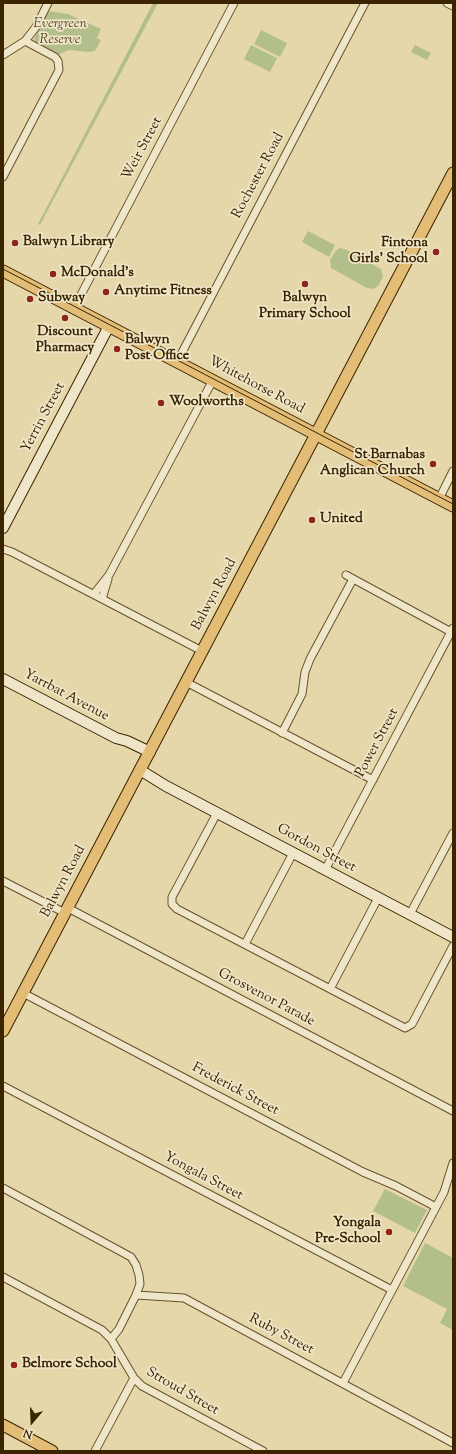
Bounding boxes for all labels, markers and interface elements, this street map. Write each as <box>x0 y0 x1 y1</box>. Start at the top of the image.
park label: Evergreen Reserve <box>33 17 87 50</box>
street label: Weir Street <box>119 115 167 183</box>
street label: Rochester Road <box>229 130 289 222</box>
place label: Balwyn Library <box>23 235 114 251</box>
place label: Fintona Girls' School <box>350 236 428 268</box>
marker: Balwyn Library <box>10 238 20 248</box>
marker: Fintona Girls' School <box>431 247 441 257</box>
place label: McDonald's <box>61 266 134 282</box>
marker: McDonald's <box>48 269 58 279</box>
marker: Balwyn Primary School <box>300 279 310 289</box>
place label: Anytime Fitness <box>114 284 212 300</box>
marker: Anytime Fitness <box>101 287 111 297</box>
place label: Subway <box>38 291 85 307</box>
place label: Balwyn Primary School <box>259 291 351 324</box>
marker: Subway <box>25 294 35 304</box>
marker: Discount Pharmacy <box>60 313 70 323</box>
place label: Discount Pharmacy <box>36 325 94 358</box>
place label: Balwyn Post Office <box>125 333 189 366</box>
marker: Balwyn Post Office <box>112 344 122 354</box>
street label: Whitehorse Road <box>205 354 307 418</box>
street label: Yerrin Street <box>19 380 69 456</box>
place label: Woolworths <box>169 395 244 411</box>
marker: Woolworths <box>156 398 166 408</box>
place label: St Barnabas Anglican Church <box>320 448 425 480</box>
marker: St Barnabas Anglican Church <box>428 459 438 469</box>
place label: United <box>320 512 363 528</box>
marker: United <box>307 515 317 525</box>
street label: Balwyn Road <box>189 556 241 634</box>
street label: Yarrbat Avenue <box>20 666 112 726</box>
street label: Power Street <box>353 706 403 780</box>
street label: Gordon Street <box>274 821 358 877</box>
street label: Balwyn Road <box>38 843 90 921</box>
street label: Grosvenor Parade <box>215 965 317 1031</box>
street label: Frederick Street <box>189 1060 281 1120</box>
street label: Yongala Street <box>161 1149 245 1205</box>
place label: Yongala Pre-School <box>315 1216 381 1248</box>
marker: Yongala Pre-School <box>384 1227 394 1237</box>
street label: Ruby Street <box>246 1311 316 1359</box>
place label: Belmore School <box>22 1357 117 1373</box>
marker: Belmore School <box>9 1360 19 1370</box>
street label: Stroud Street <box>143 1364 221 1420</box>
north arrow <box>12 1402 52 1442</box>
text: N <box>21 1424 35 1442</box>

